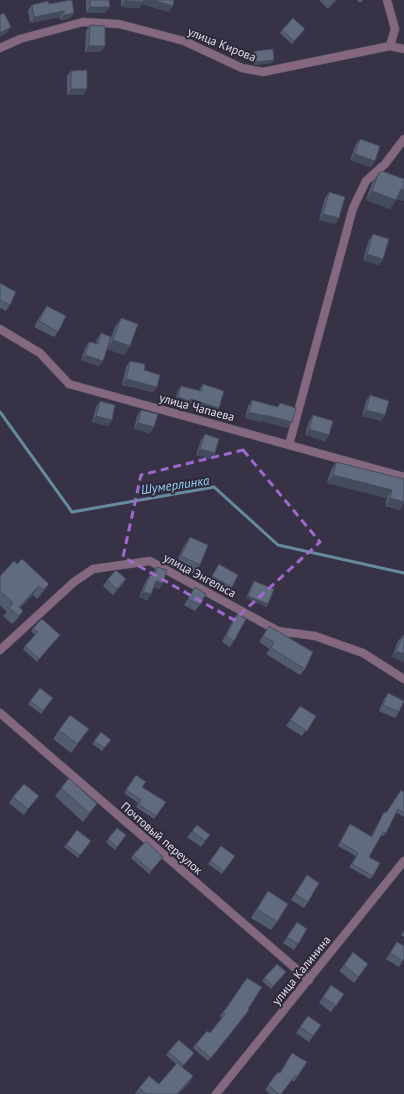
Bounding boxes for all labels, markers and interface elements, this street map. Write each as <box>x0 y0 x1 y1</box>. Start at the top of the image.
street label: улица Кирова <box>186 23 258 65</box>
street label: улица Чапаева <box>158 390 236 424</box>
water label: Шумерлинка <box>140 472 211 498</box>
street label: улица Энгельса <box>161 550 239 600</box>
street label: Почтовый переулок <box>118 798 206 878</box>
street label: улица Калинина <box>268 932 334 1008</box>

